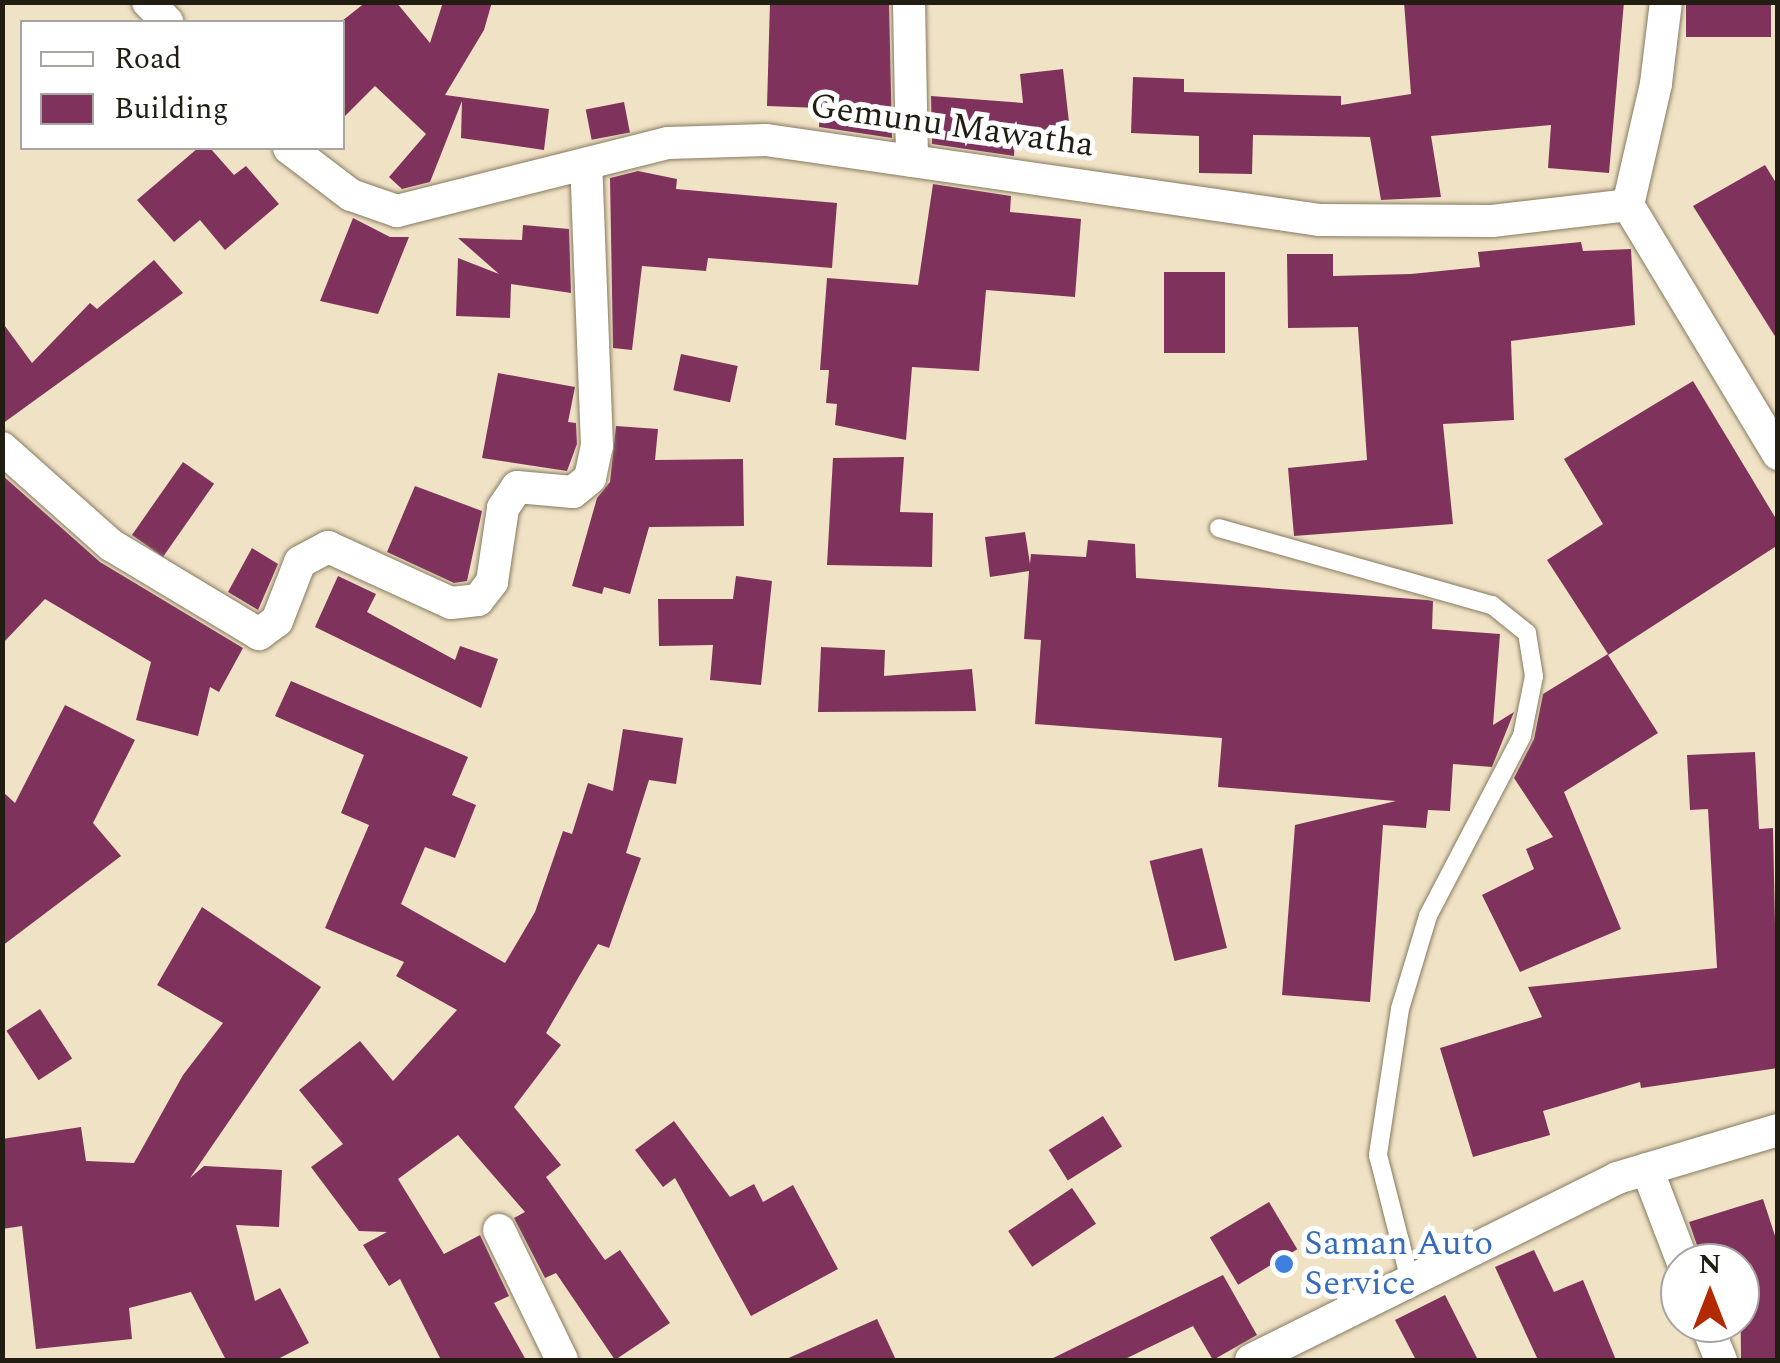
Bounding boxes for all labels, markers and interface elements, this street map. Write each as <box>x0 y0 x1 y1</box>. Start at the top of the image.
legend <box>20 20 345 150</box>
text: Road <box>114 36 182 82</box>
street label: Gemunu Mawatha <box>807 85 1097 167</box>
text: Building <box>114 86 229 132</box>
place label: Saman Auto Service <box>1304 1223 1493 1305</box>
north arrow <box>1660 1243 1760 1343</box>
text: N <box>1699 1243 1721 1286</box>
marker: Saman Auto Service <box>1273 1253 1295 1275</box>

